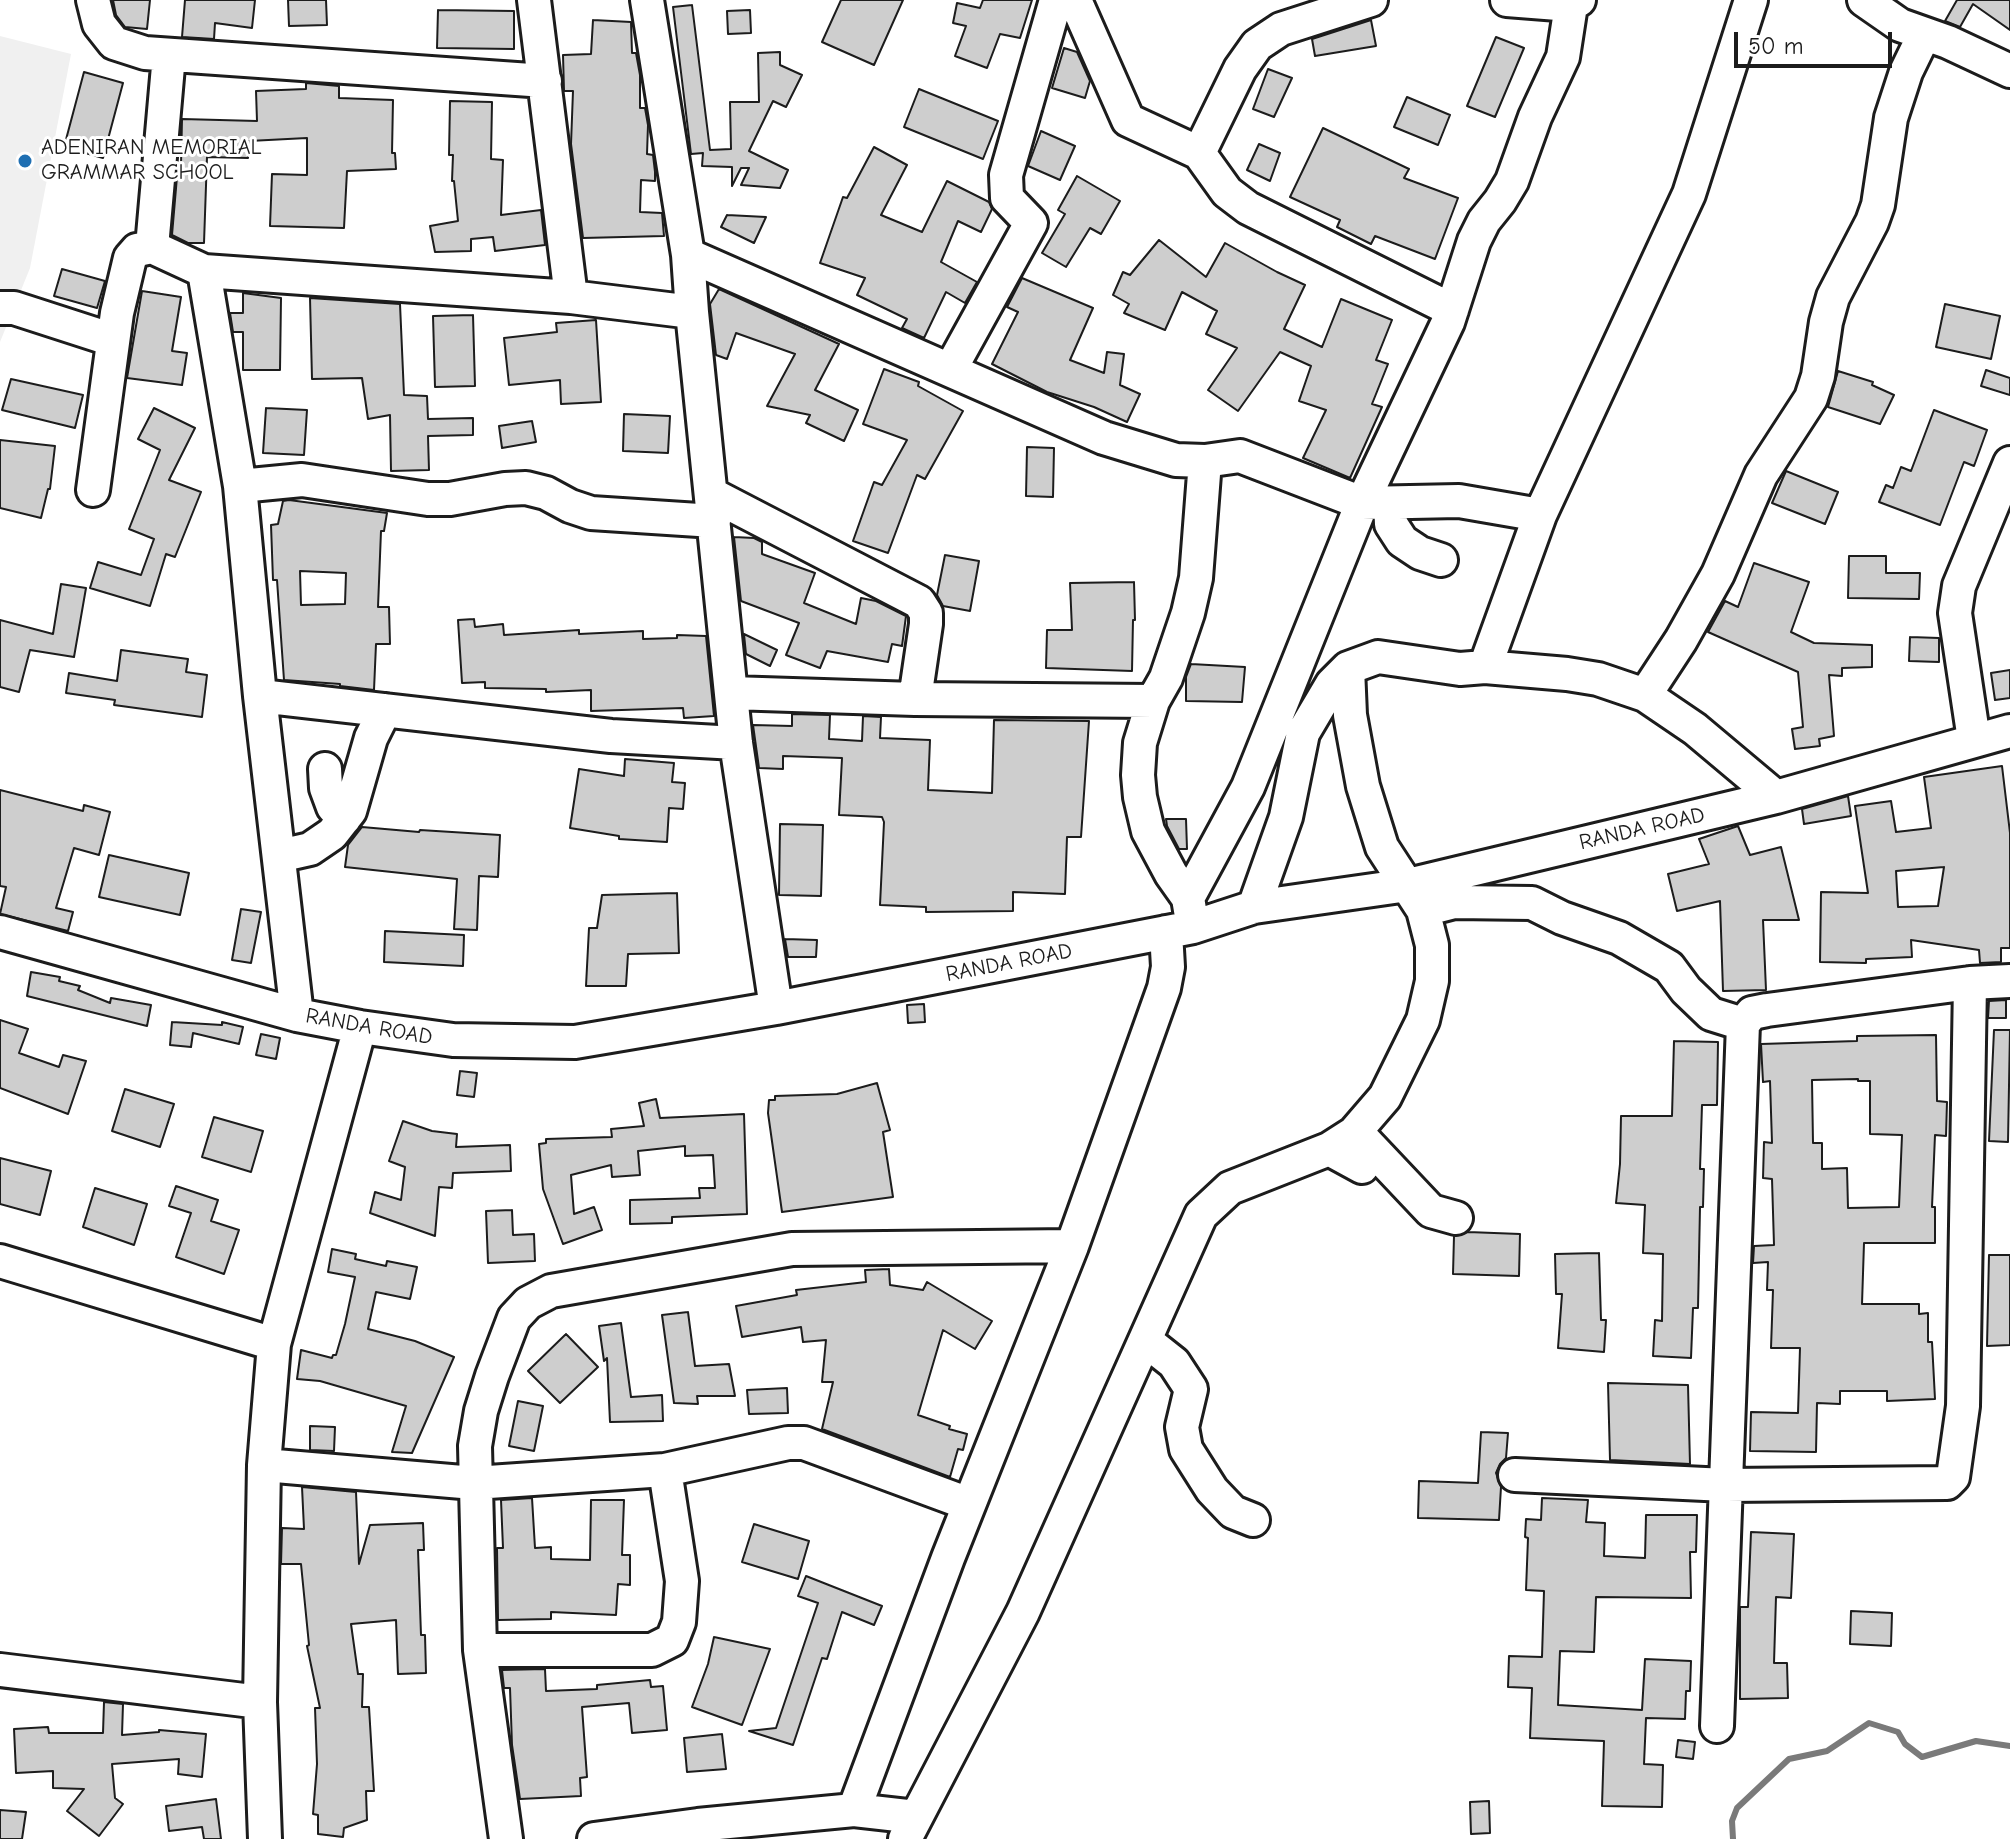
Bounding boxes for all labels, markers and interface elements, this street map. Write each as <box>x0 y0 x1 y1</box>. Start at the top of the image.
scale bar <box>1738 16 1896 66</box>
text: 50 m <box>1748 32 1804 60</box>
place label: ADENIRAN MEMORIAL GRAMMAR SCHOOL <box>41 135 261 186</box>
marker: ADENIRAN MEMORIAL GRAMMAR SCHOOL <box>16 152 34 170</box>
street label: RANDA ROAD <box>1577 802 1707 856</box>
street label: RANDA ROAD <box>944 938 1074 988</box>
street label: RANDA ROAD <box>304 1003 434 1051</box>

